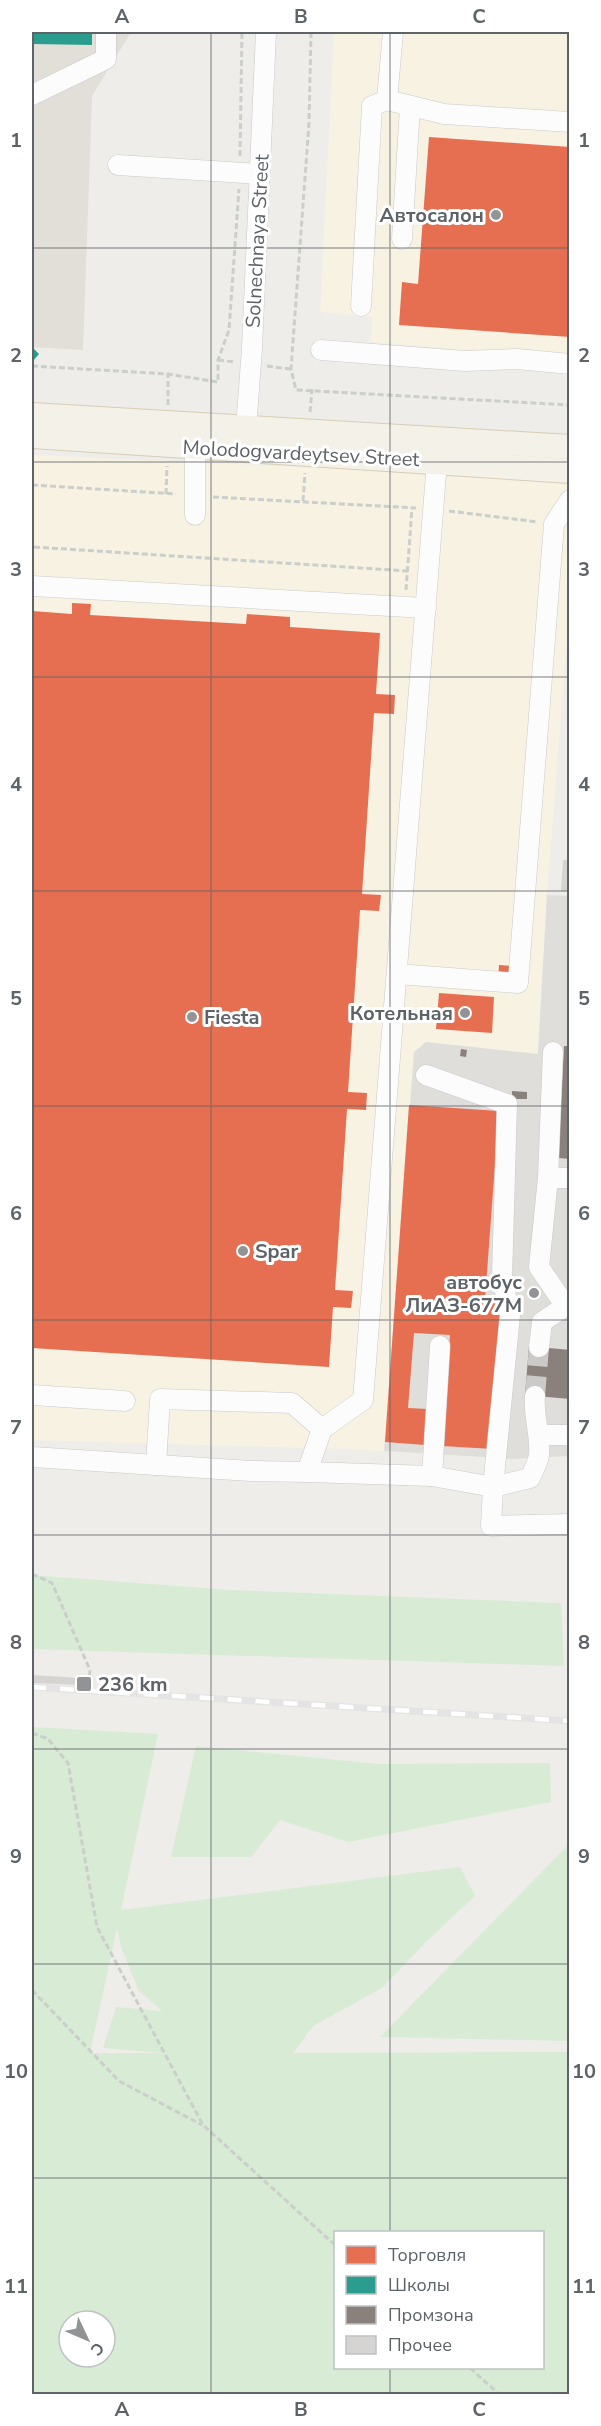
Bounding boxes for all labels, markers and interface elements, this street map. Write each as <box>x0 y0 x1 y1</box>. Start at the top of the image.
text: A <box>115 3 130 30</box>
text: B <box>294 3 308 30</box>
text: C <box>472 3 486 30</box>
text: 1 <box>10 127 22 154</box>
text: 1 <box>578 127 590 154</box>
street label: Solnechnaya Street <box>239 152 276 329</box>
place label: Автосалон <box>380 202 484 229</box>
marker: Автосалон <box>489 208 503 222</box>
text: 2 <box>10 342 22 369</box>
text: 2 <box>578 342 590 369</box>
street label: Molodogvardeytsev Street <box>182 434 421 473</box>
text: 3 <box>10 556 22 583</box>
text: 3 <box>578 556 590 583</box>
text: 4 <box>10 771 22 798</box>
text: 4 <box>578 771 590 798</box>
text: 5 <box>10 985 22 1012</box>
text: 5 <box>578 985 590 1012</box>
place label: Котельная <box>350 1000 453 1027</box>
place label: Fiesta <box>204 1004 259 1031</box>
marker: Котельная <box>458 1006 472 1020</box>
marker: Fiesta <box>185 1010 199 1024</box>
text: 6 <box>10 1200 22 1227</box>
text: 6 <box>578 1200 590 1227</box>
place label: Spar <box>255 1238 299 1265</box>
marker: Spar <box>236 1244 250 1258</box>
place label: автобус ЛиАЗ-677М <box>405 1269 522 1319</box>
marker: автобус ЛиАЗ-677М <box>527 1286 541 1300</box>
text: 7 <box>10 1414 22 1441</box>
text: 7 <box>578 1414 590 1441</box>
text: 8 <box>10 1629 22 1656</box>
text: 8 <box>578 1629 590 1656</box>
place label: 236 km <box>98 1671 168 1698</box>
marker: 236 km <box>75 1675 93 1693</box>
text: 9 <box>10 1843 22 1870</box>
text: 9 <box>578 1843 590 1870</box>
text: 10 <box>4 2058 28 2085</box>
text: 10 <box>572 2058 596 2085</box>
legend <box>334 2231 544 2369</box>
text: Торговля <box>388 2243 466 2267</box>
text: 11 <box>4 2273 28 2300</box>
text: Школы <box>388 2273 450 2297</box>
text: 11 <box>572 2273 596 2300</box>
text: Промзона <box>388 2303 474 2327</box>
north arrow <box>57 2309 117 2369</box>
text: Прочее <box>388 2333 452 2357</box>
text: С <box>85 2337 109 2360</box>
text: A <box>115 2396 130 2423</box>
text: B <box>294 2396 308 2423</box>
text: C <box>472 2396 486 2423</box>

